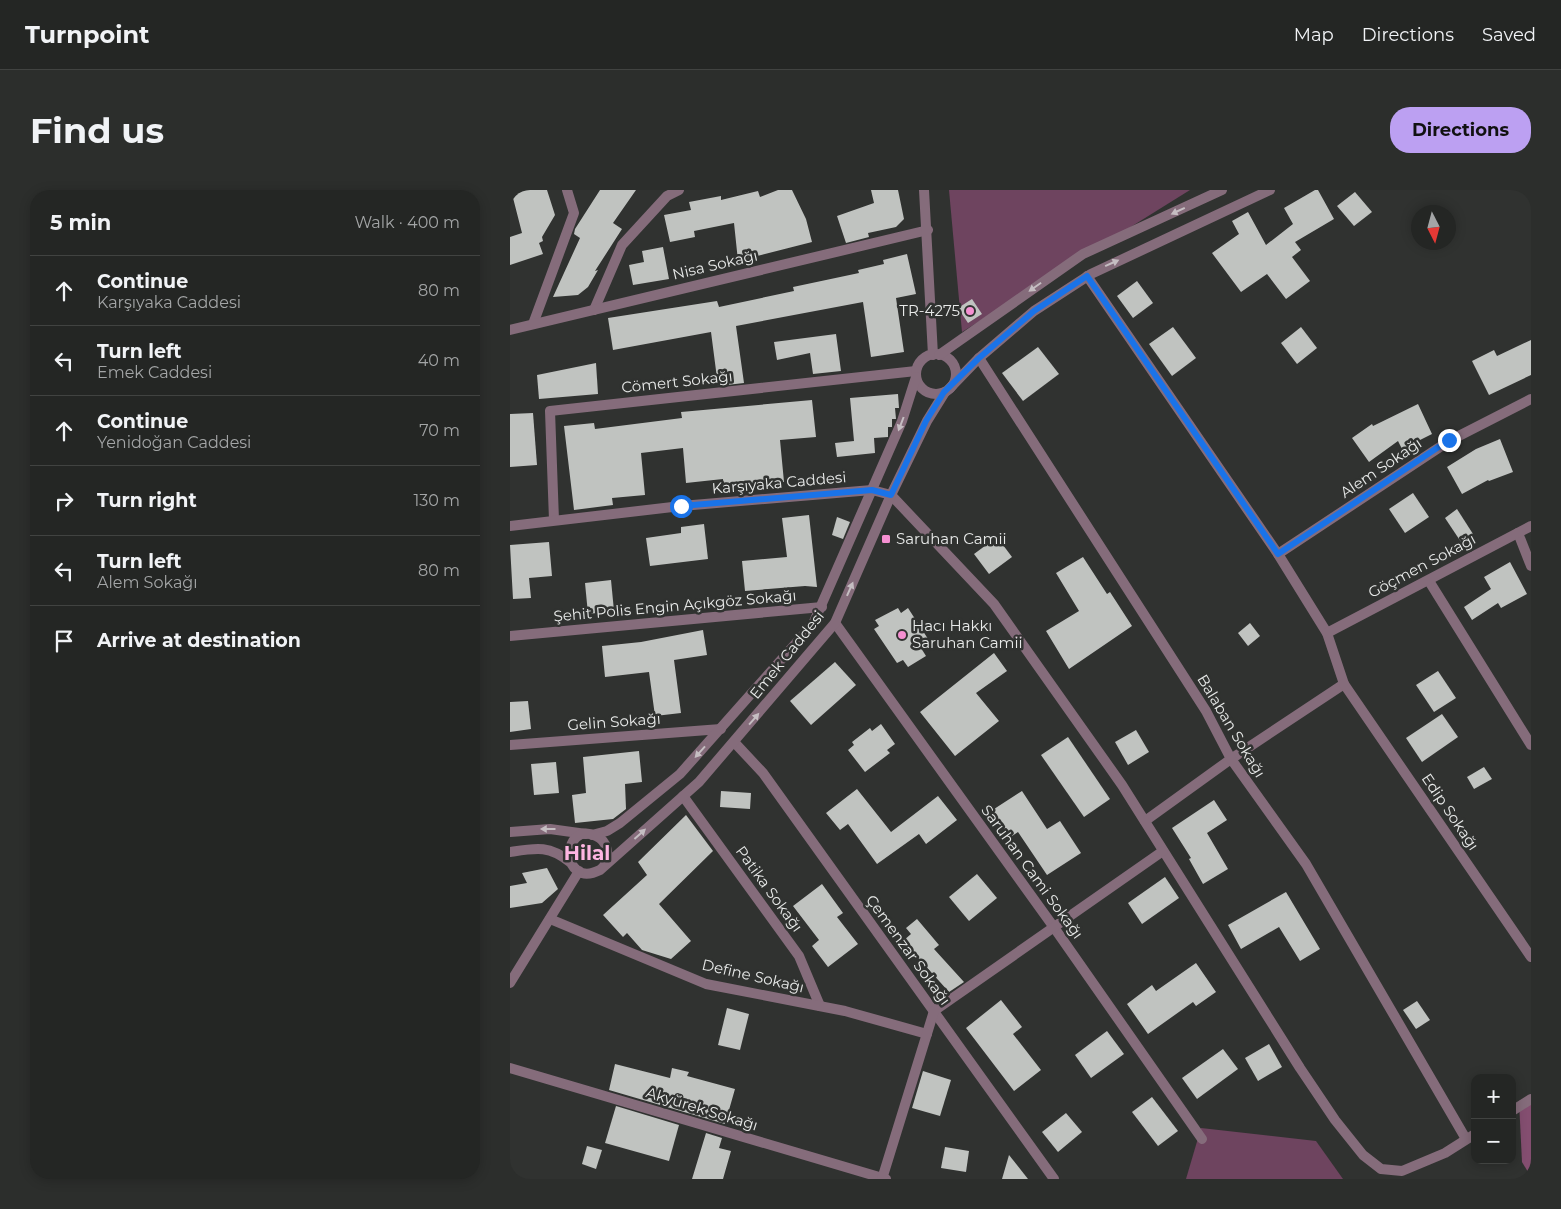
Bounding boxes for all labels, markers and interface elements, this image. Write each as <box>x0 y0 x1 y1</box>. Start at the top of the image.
text: Turnpoint <box>25 20 149 49</box>
text: Map <box>1294 24 1334 46</box>
text: Directions <box>1362 24 1454 46</box>
text: Saved <box>1482 24 1536 46</box>
button: Directions <box>1390 107 1531 153</box>
text: Find us <box>30 109 164 152</box>
north arrow <box>1411 205 1456 250</box>
one-way arrow <box>1171 207 1186 216</box>
text: 5 min <box>50 210 111 235</box>
text: Walk · 400 m <box>354 213 460 232</box>
street label: Nisa Sokağı <box>670 245 759 284</box>
one-way arrow <box>1105 259 1119 267</box>
text: Continue <box>97 270 188 293</box>
icon: ahead <box>50 277 78 305</box>
text: 80 m <box>418 281 460 300</box>
one-way arrow <box>1028 282 1042 292</box>
text: Karşıyaka Caddesi <box>97 293 241 312</box>
place label: TR-4275 <box>899 301 960 320</box>
marker: TR-4275 <box>964 305 976 317</box>
text: Turn left <box>97 340 182 363</box>
icon: left <box>50 347 78 375</box>
text: 40 m <box>418 351 460 370</box>
text: Emek Caddesi <box>97 363 212 382</box>
street label: Cömert Sokağı <box>620 366 733 397</box>
text: Continue <box>97 410 188 433</box>
one-way arrow <box>897 416 904 431</box>
icon: ahead <box>50 417 78 445</box>
text: 70 m <box>419 421 460 440</box>
route end <box>1438 429 1461 452</box>
text: Yenidoğan Caddesi <box>97 433 251 452</box>
street label: Alem Sokağı <box>1336 433 1425 502</box>
street label: Karşıyaka Caddesi <box>711 467 847 498</box>
icon: right <box>50 487 78 515</box>
text: Turn right <box>97 489 197 512</box>
text: 130 m <box>413 491 460 510</box>
route start <box>670 495 693 518</box>
place label: Saruhan Camii <box>896 529 1007 548</box>
street label: Göçmen Sokağı <box>1365 529 1479 602</box>
marker: Saruhan Camii <box>880 533 892 545</box>
text: Turn left <box>97 550 182 573</box>
icon: left <box>50 557 78 585</box>
text: 80 m <box>418 561 460 580</box>
text: Alem Sokağı <box>97 573 198 592</box>
one-way arrow <box>846 582 854 596</box>
street label: Şehit Polis Engin Açıkgöz Sokağı <box>553 585 797 626</box>
street label: Emek Caddesi <box>745 607 828 703</box>
place label: Hacı Hakkı Saruhan Camii <box>912 616 1023 652</box>
icon: arrive <box>50 627 78 655</box>
text: Arrive at destination <box>97 629 301 652</box>
marker: Hacı Hakkı Saruhan Camii <box>896 629 908 641</box>
street label: Balaban Sokağı <box>1193 671 1270 781</box>
street label: Gelin Sokağı <box>567 709 661 734</box>
one-way arrow <box>749 712 760 725</box>
one-way arrow <box>694 746 706 758</box>
street label: Edip Sokağı <box>1418 770 1483 854</box>
street label: Saruhan Cami Sokağı <box>977 801 1087 942</box>
one-way arrow <box>540 825 556 833</box>
one-way arrow <box>633 828 646 839</box>
district label: Hilal <box>564 841 610 865</box>
street label: Patika Sokağı <box>732 842 807 935</box>
street label: Çemenzar Sokağı <box>862 891 955 1009</box>
street label: Define Sokağı <box>700 955 806 997</box>
map controls <box>1471 1074 1516 1164</box>
button: + <box>1471 1074 1516 1119</box>
street label: Akyürek Sokağı <box>644 1082 760 1135</box>
button: − <box>1471 1119 1516 1164</box>

